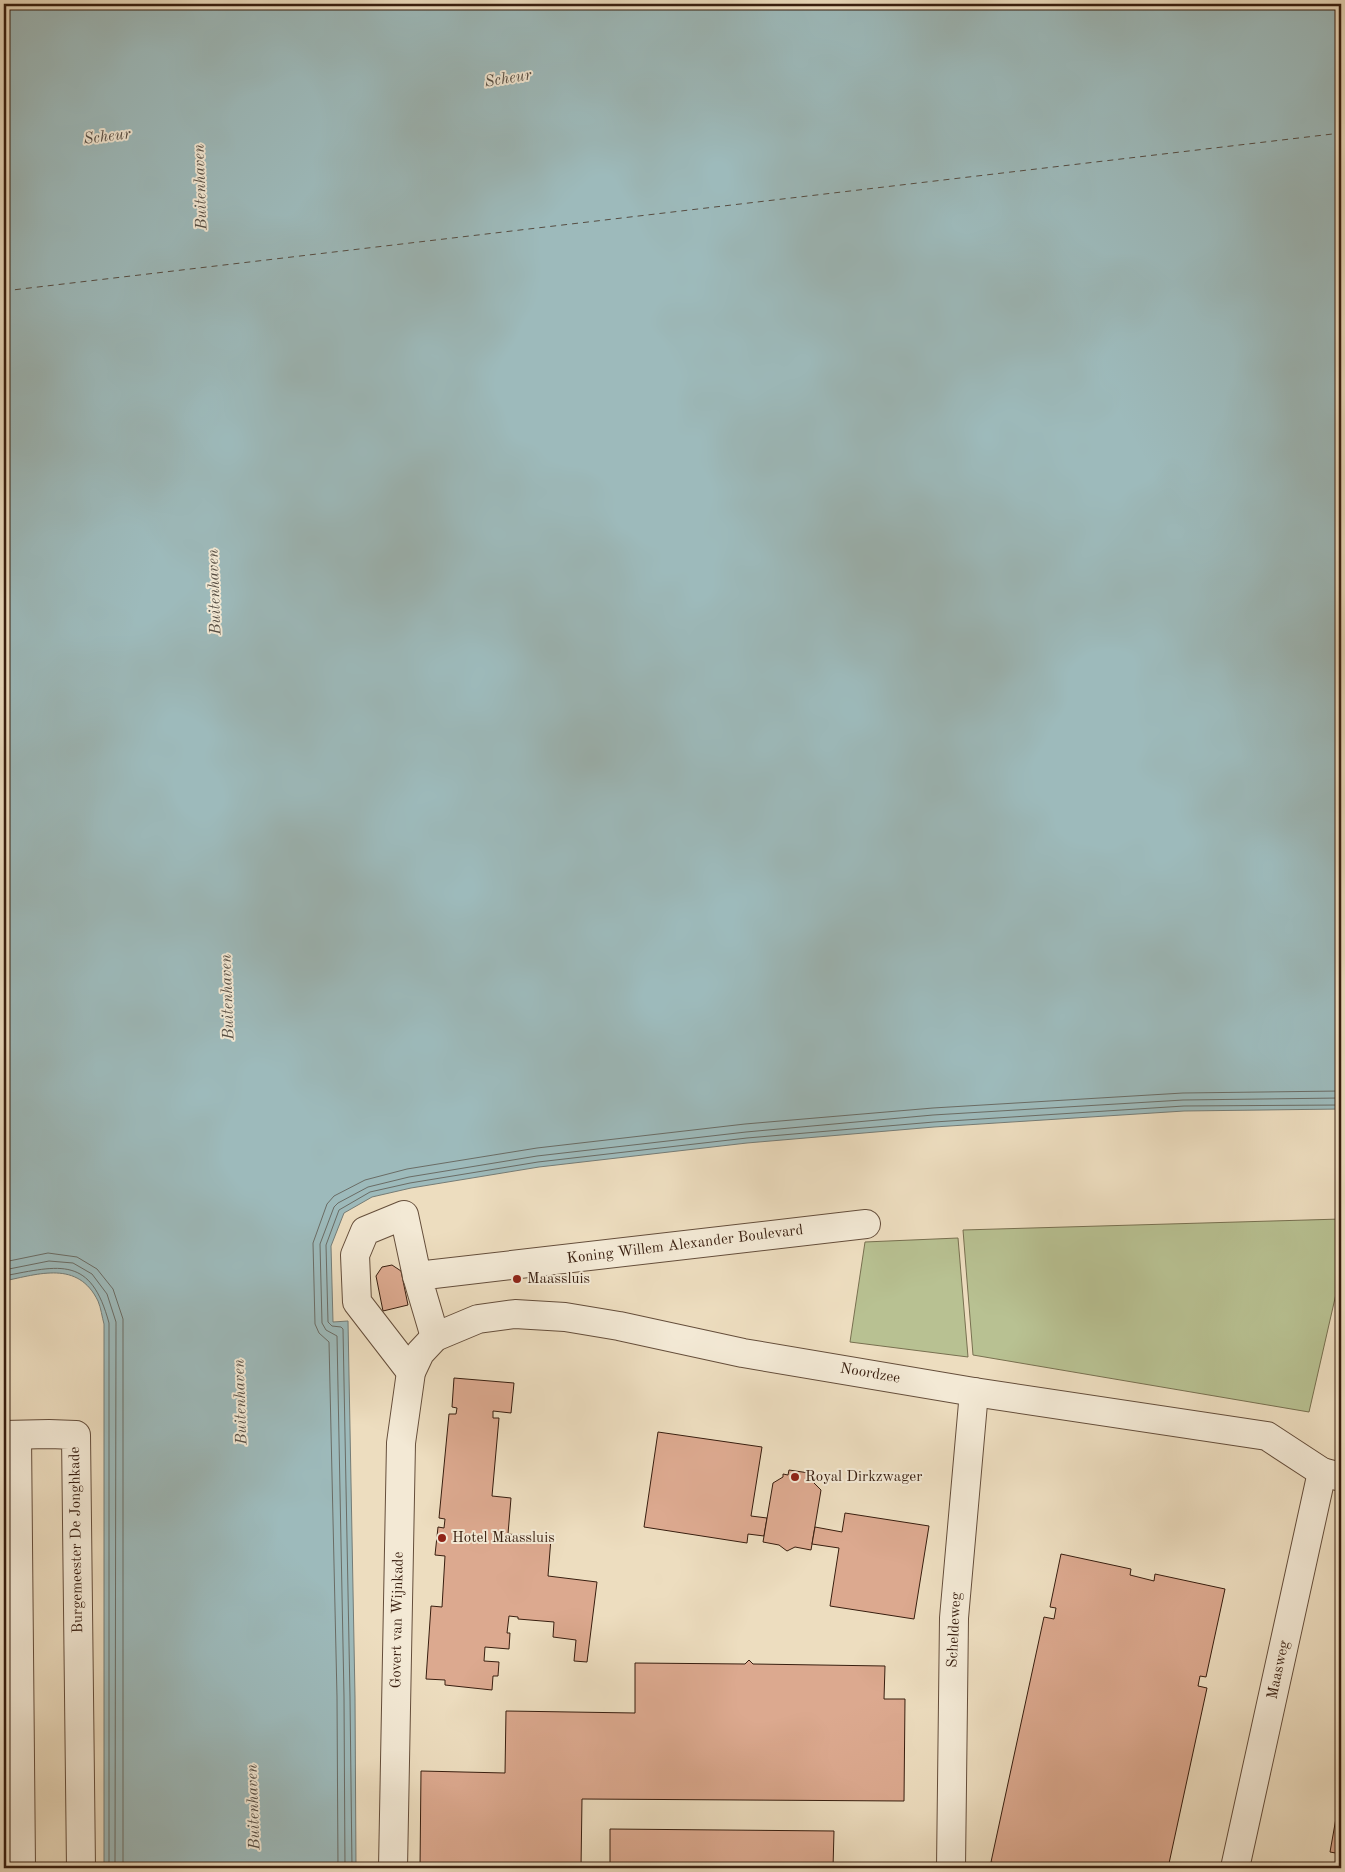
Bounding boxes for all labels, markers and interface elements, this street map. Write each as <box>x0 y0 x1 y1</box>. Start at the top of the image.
water label: Scheur <box>483 67 534 91</box>
water label: Scheur <box>82 126 133 148</box>
water label: Buitenhaven <box>192 144 211 231</box>
water label: Buitenhaven <box>206 549 225 636</box>
water label: Buitenhaven <box>219 954 238 1041</box>
street label: Koning Willem Alexander Boulevard <box>566 1223 804 1267</box>
place label: Maassluis <box>527 1272 590 1287</box>
marker: Maassluis <box>511 1273 523 1285</box>
water label: Buitenhaven <box>232 1359 251 1446</box>
street label: Noordzee <box>839 1361 901 1387</box>
street label: Burgemeester De Jonghkade <box>68 1446 86 1634</box>
place label: Royal Dirkzwager <box>805 1470 922 1485</box>
marker: Royal Dirkzwager <box>789 1471 801 1483</box>
place label: Hotel Maassluis <box>452 1531 555 1546</box>
marker: Hotel Maassluis <box>436 1532 448 1544</box>
street label: Govert van Wijnkade <box>389 1551 407 1689</box>
street label: Scheldeweg <box>946 1592 964 1668</box>
street label: Maasweg <box>1265 1639 1293 1701</box>
water label: Buitenhaven <box>245 1764 264 1851</box>

